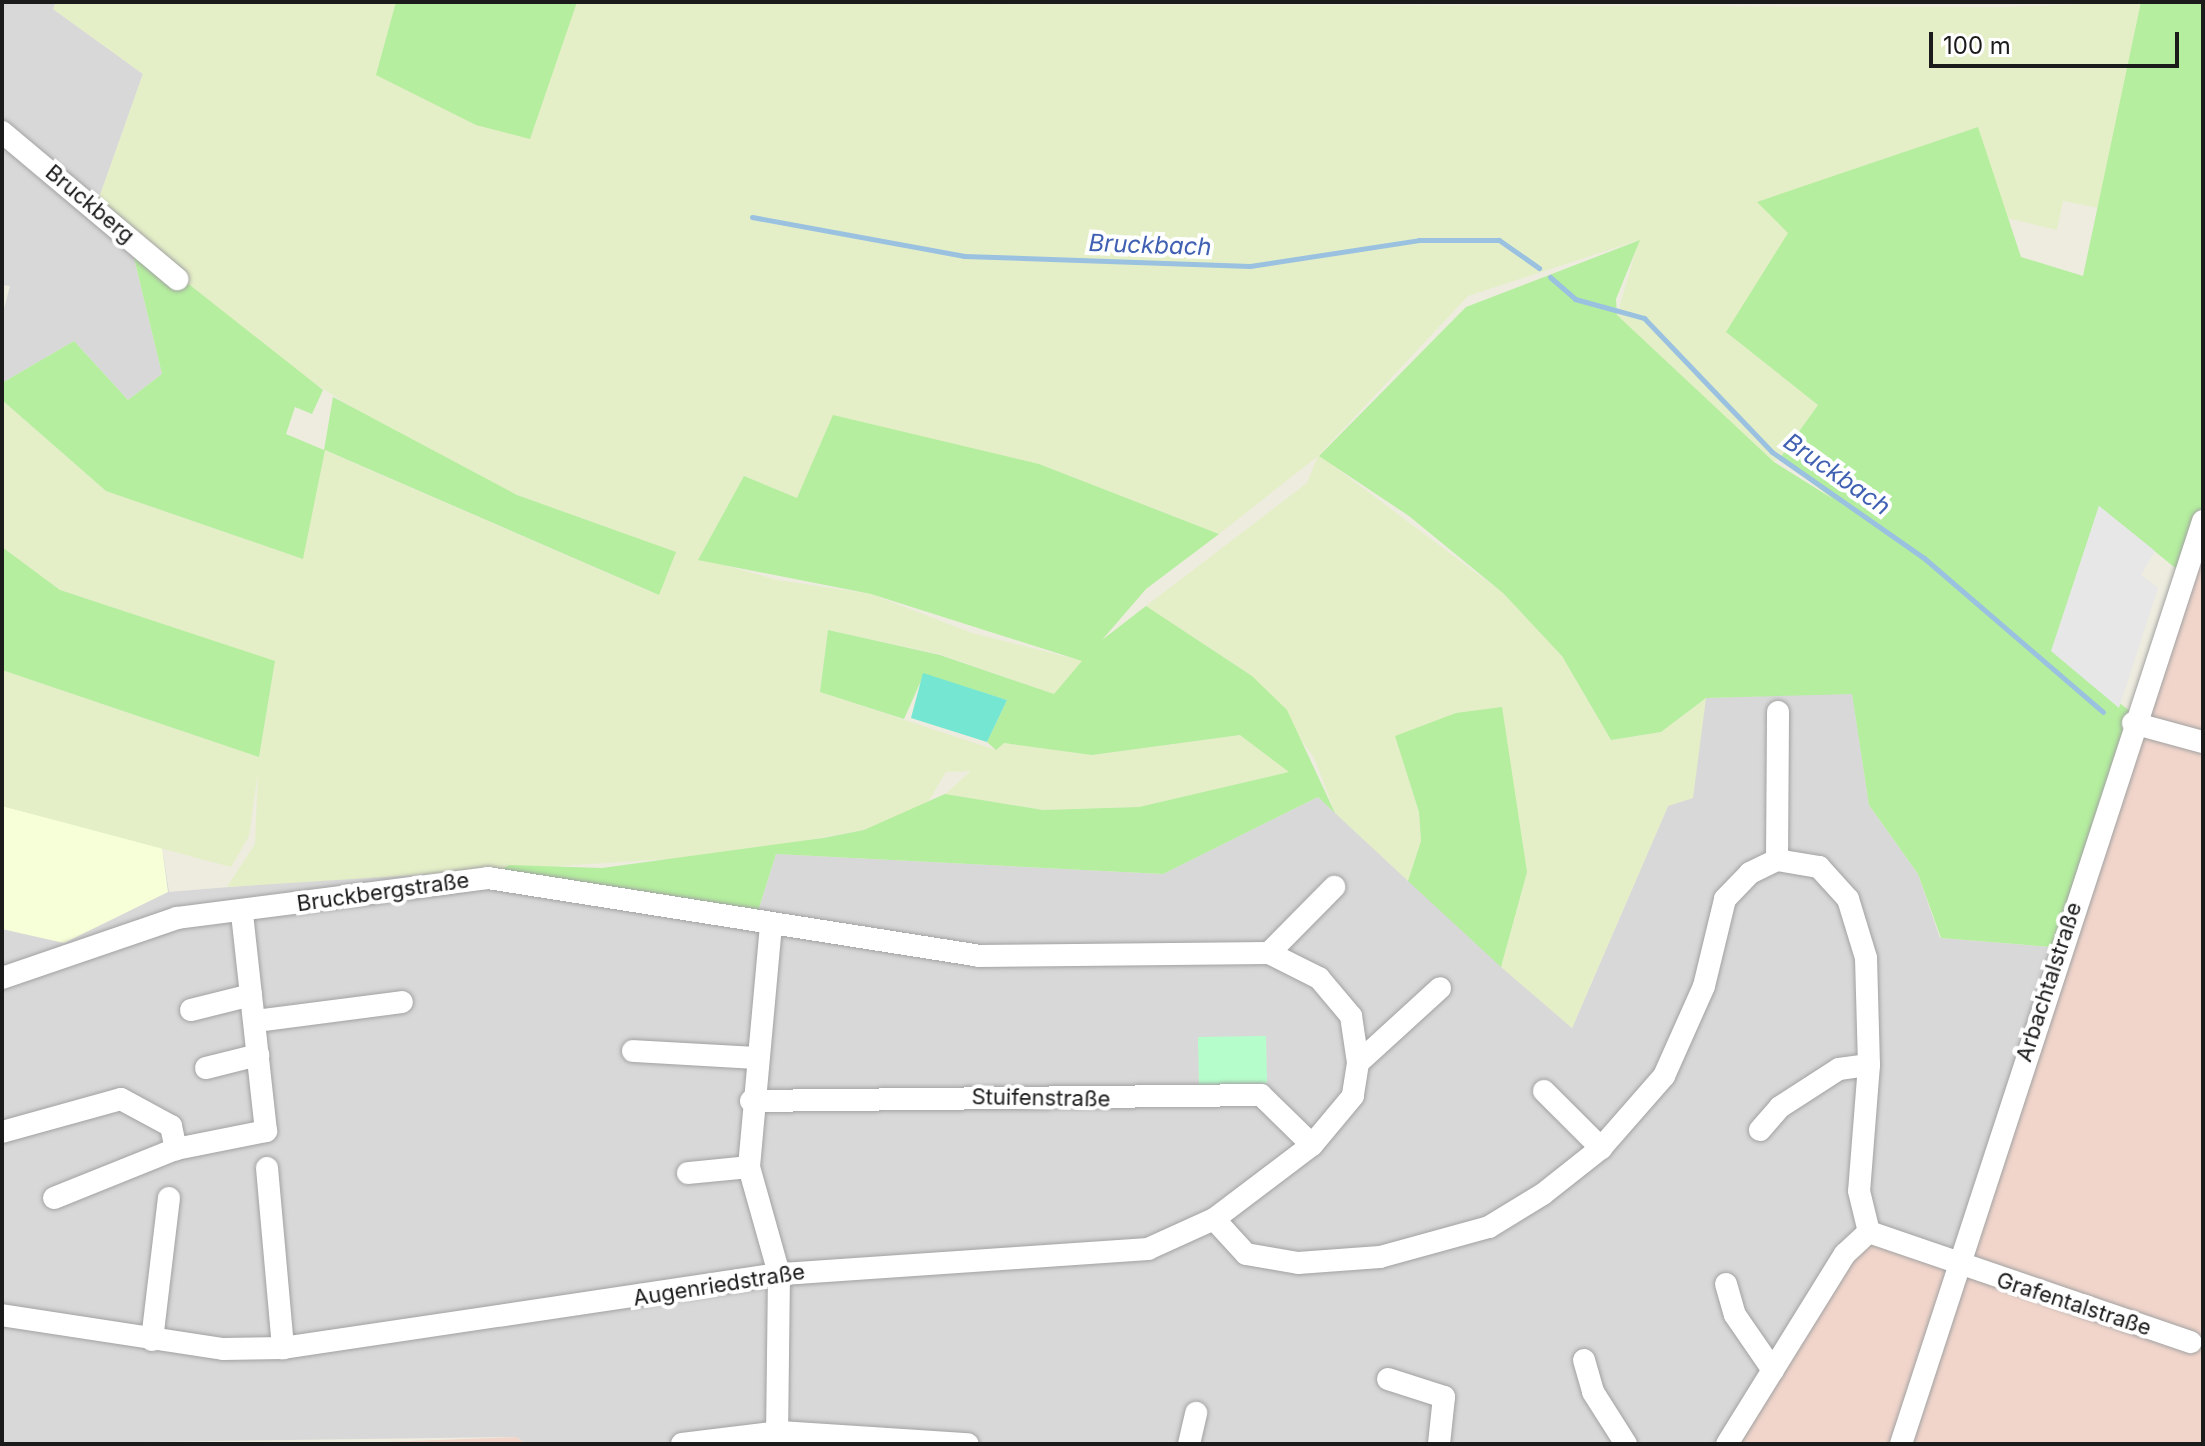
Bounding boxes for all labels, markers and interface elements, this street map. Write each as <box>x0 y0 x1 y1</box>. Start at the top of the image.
scale bar <box>1933 16 2183 66</box>
text: 100 m <box>1943 31 2011 60</box>
street label: Bruckberg <box>40 159 140 249</box>
water label: Bruckbach <box>1088 228 1212 262</box>
water label: Bruckbach <box>1778 427 1896 521</box>
street label: Bruckbergstraße <box>295 867 471 917</box>
street label: Arbachtalstraße <box>2011 899 2087 1065</box>
street label: Stuifenstraße <box>971 1084 1111 1112</box>
street label: Augenriedstraße <box>631 1258 807 1312</box>
street label: Grafentalstraße <box>1993 1267 2155 1341</box>

